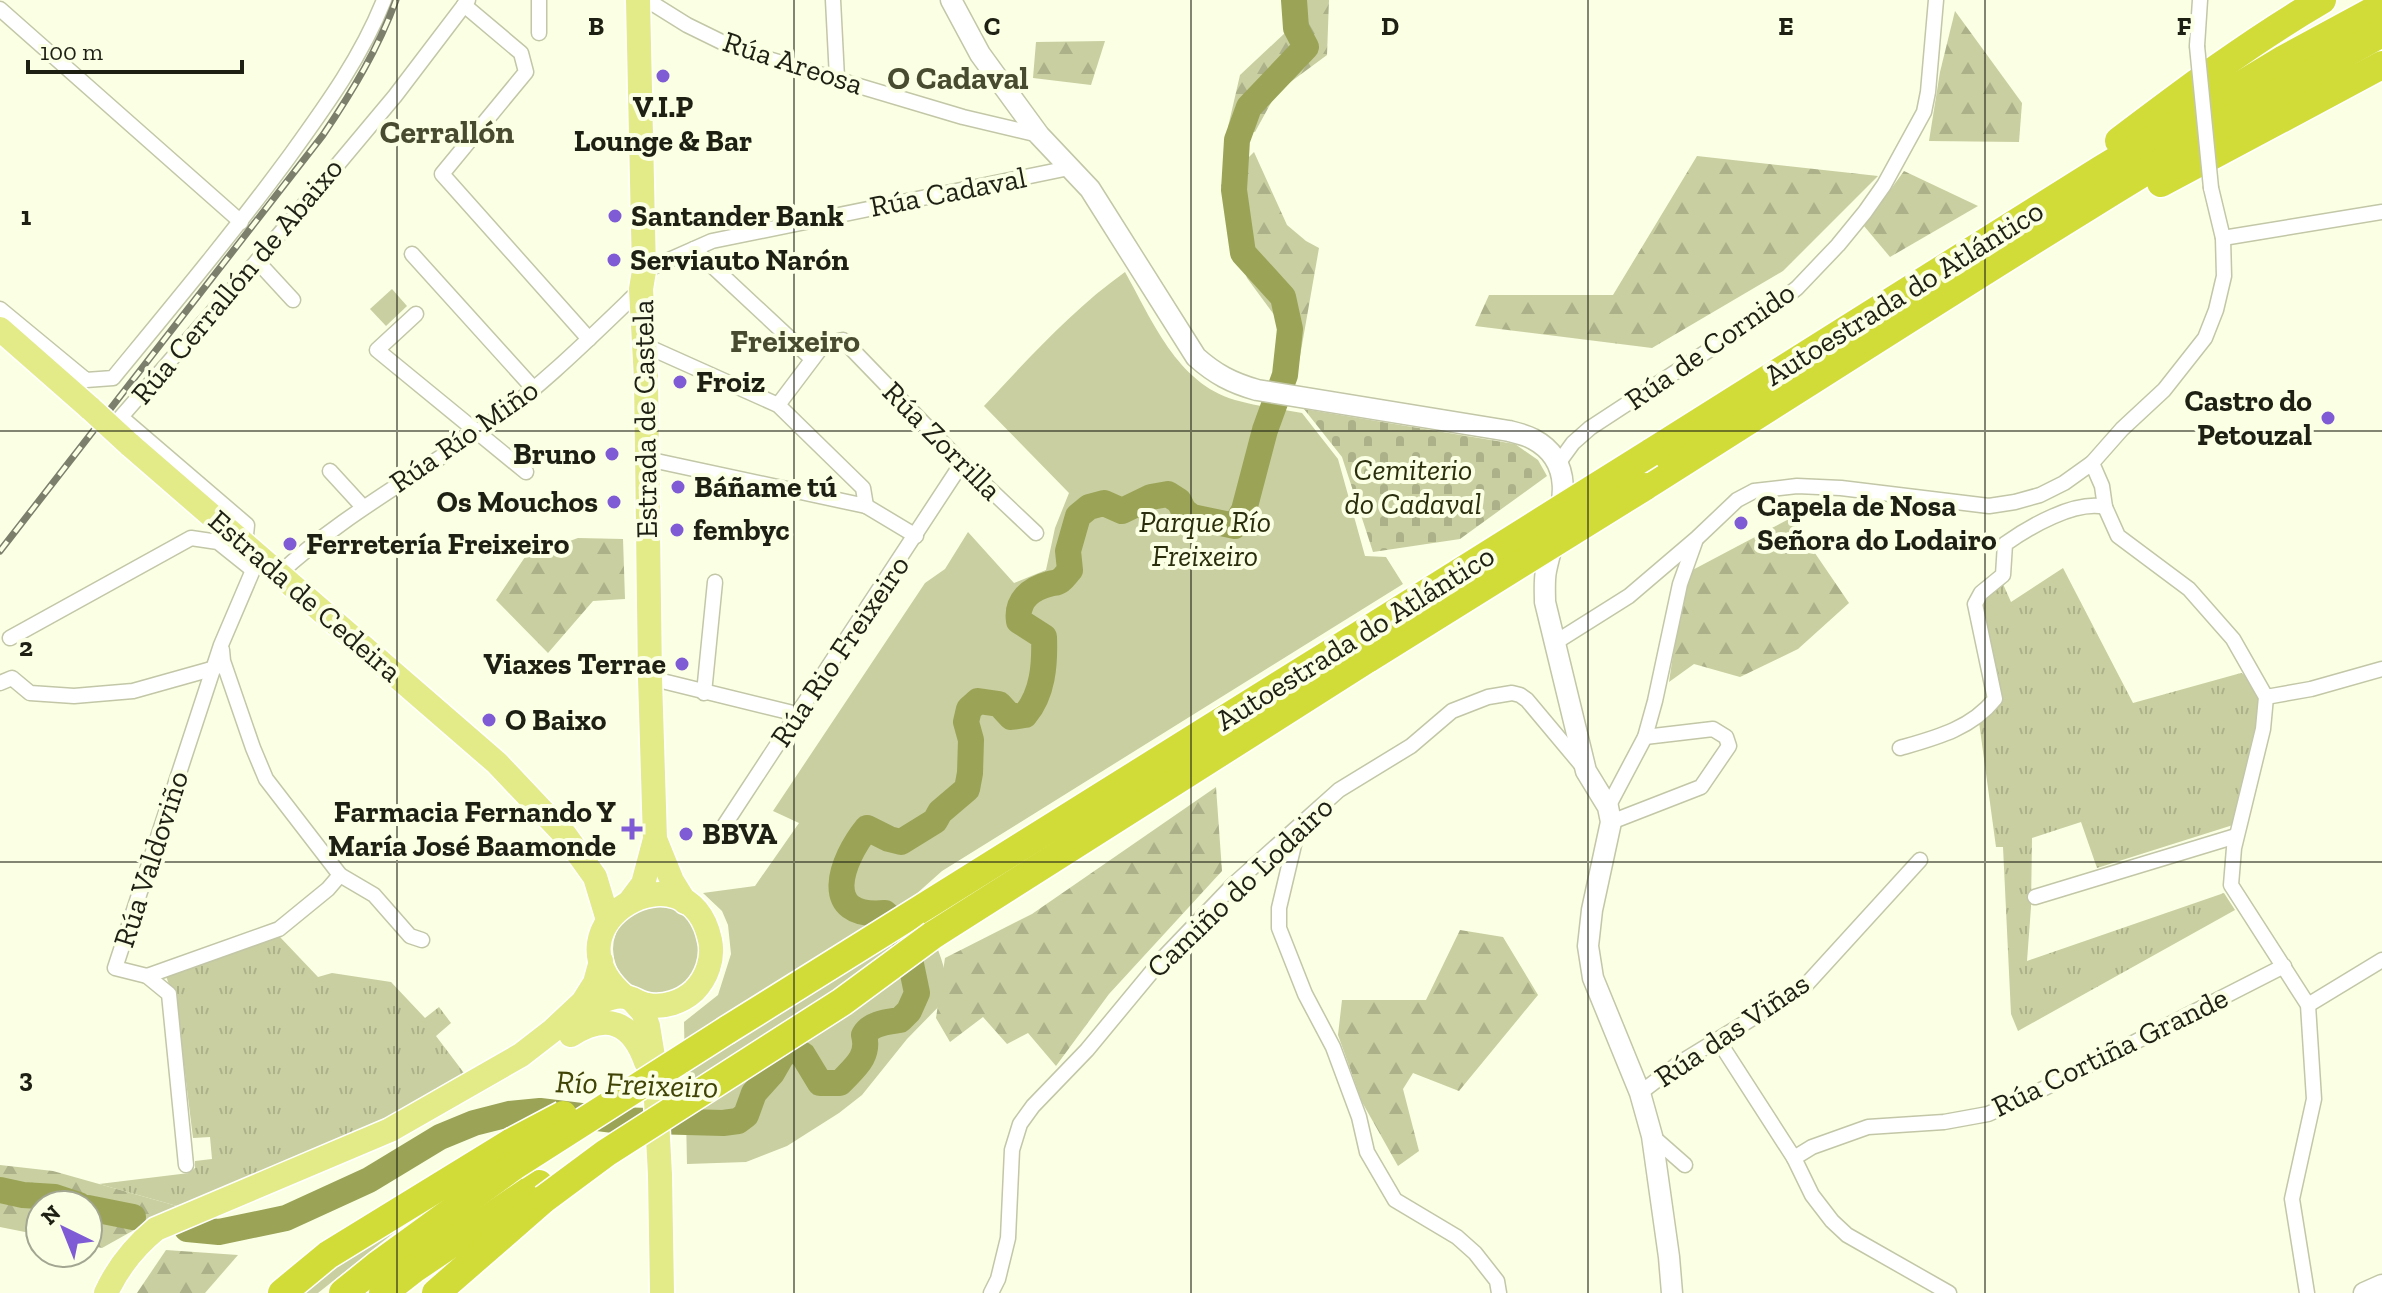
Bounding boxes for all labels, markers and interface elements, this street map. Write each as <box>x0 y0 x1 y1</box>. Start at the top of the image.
text: B <box>588 10 604 42</box>
text: C <box>984 10 1000 42</box>
text: D <box>1381 10 1399 42</box>
text: E <box>1778 10 1794 42</box>
text: F <box>2177 10 2192 42</box>
street label: Rúa Areosa <box>719 23 867 103</box>
scale bar <box>28 24 242 74</box>
text: 100 m <box>40 37 103 66</box>
district label: O Cadaval <box>887 59 1029 97</box>
marker: V.I.P Lounge & Bar <box>654 67 672 85</box>
place label: V.I.P Lounge & Bar <box>574 89 752 159</box>
district label: Cerrallón <box>380 113 514 151</box>
street label: Rúa Cerrallón de Abaixo <box>123 151 351 411</box>
street label: Rúa Cadaval <box>867 159 1029 225</box>
street label: Autoestrada do Atlántico <box>1758 192 2050 394</box>
place label: Santander Bank <box>631 198 844 234</box>
text: 1 <box>21 200 32 232</box>
marker: Santander Bank <box>606 207 624 225</box>
place label: Serviauto Narón <box>630 242 849 278</box>
marker: Serviauto Narón <box>605 251 623 269</box>
street label: Rúa de Cornido <box>1618 274 1802 418</box>
street label: Estrada de Castela <box>625 299 665 539</box>
district label: Freixeiro <box>730 322 860 360</box>
place label: Froiz <box>696 364 765 400</box>
street label: Rúa Río Miño <box>383 372 545 500</box>
marker: Froiz <box>671 373 689 391</box>
street label: Rúa Zorrilla <box>875 374 1009 508</box>
place label: Castro do Petouzal <box>2184 383 2312 453</box>
marker: Castro do Petouzal <box>2319 409 2337 427</box>
place label: Bruno <box>513 436 596 472</box>
marker: Bruno <box>603 445 621 463</box>
park label: Cemiterio do Cadaval <box>1344 452 1482 522</box>
place label: Báñame tú <box>694 469 837 505</box>
marker: Báñame tú <box>669 478 687 496</box>
place label: Os Mouchos <box>437 484 598 520</box>
place label: Capela de Nosa Señora do Lodairo <box>1757 488 1997 558</box>
marker: Os Mouchos <box>605 493 623 511</box>
street label: Estrada de Cedeira <box>201 502 409 690</box>
park label: Parque Río Freixeiro <box>1139 504 1271 574</box>
place label: fembyc <box>693 512 790 548</box>
marker: Capela de Nosa Señora do Lodairo <box>1732 514 1750 532</box>
marker: fembyc <box>668 521 686 539</box>
place label: Ferretería Freixeiro <box>306 526 570 562</box>
marker: Ferretería Freixeiro <box>281 535 299 553</box>
street label: Autoestrada do Atlántico <box>1209 537 1501 739</box>
street label: Rúa Rio Freixeiro <box>763 548 917 754</box>
text: 2 <box>19 631 33 663</box>
place label: Viaxes Terrae <box>484 646 666 682</box>
marker: Viaxes Terrae <box>673 655 691 673</box>
place label: O Baixo <box>505 702 607 738</box>
marker: O Baixo <box>480 711 498 729</box>
street label: Rúa Valdoviño <box>106 766 196 952</box>
street label: Camiño do Lodairo <box>1139 789 1341 985</box>
place label: Farmacia Fernando Y María José Baamonde <box>328 794 617 864</box>
place label: BBVA <box>702 816 777 852</box>
marker: Farmacia Fernando Y María José Baamonde <box>623 820 641 838</box>
marker: BBVA <box>677 825 695 843</box>
street label: Rúa das Viñas <box>1648 965 1816 1095</box>
street label: Rúa Cortiña Grande <box>1986 979 2234 1125</box>
text: 3 <box>19 1062 33 1094</box>
water label: Río Freixeiro <box>555 1062 719 1106</box>
north arrow <box>24 1189 104 1269</box>
text: N <box>35 1199 66 1230</box>

